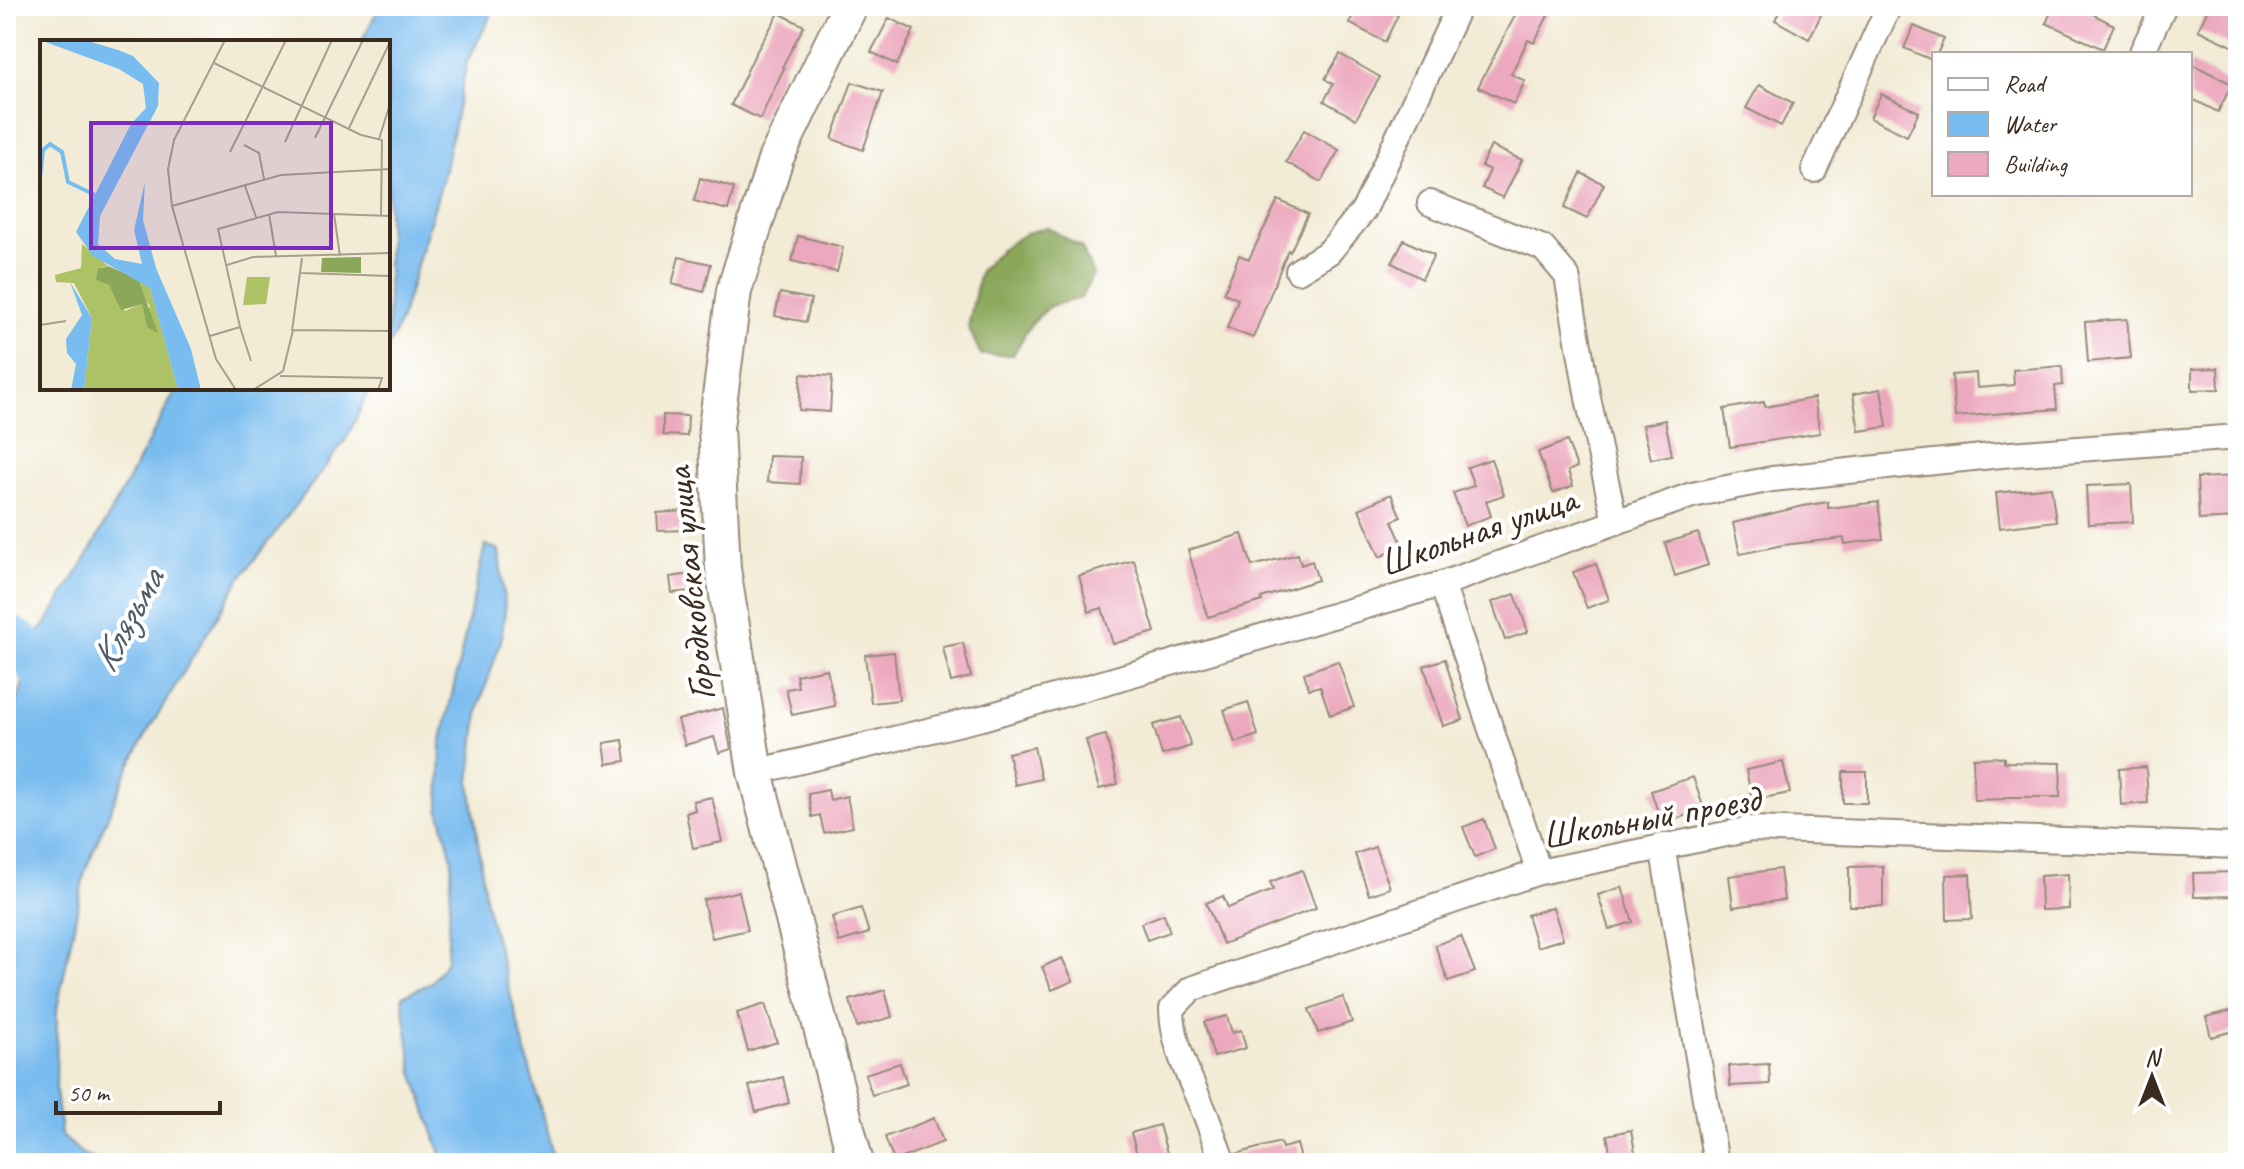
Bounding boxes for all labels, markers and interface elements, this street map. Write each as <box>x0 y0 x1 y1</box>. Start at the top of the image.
inset map <box>40 40 390 390</box>
legend <box>1932 52 2192 196</box>
text: Road <box>2004 69 2048 99</box>
text: Water <box>2004 109 2059 139</box>
text: Building <box>2004 149 2069 179</box>
street label: Городковская улица <box>654 462 726 703</box>
street label: Школьная улица <box>1373 474 1586 587</box>
water label: Клязьма <box>79 557 177 680</box>
street label: Школьный проезд <box>1538 774 1767 859</box>
north arrow <box>2112 1037 2192 1117</box>
text: N <box>2145 1044 2162 1072</box>
scale bar <box>56 1065 220 1115</box>
text: 50 m <box>68 1078 111 1108</box>

